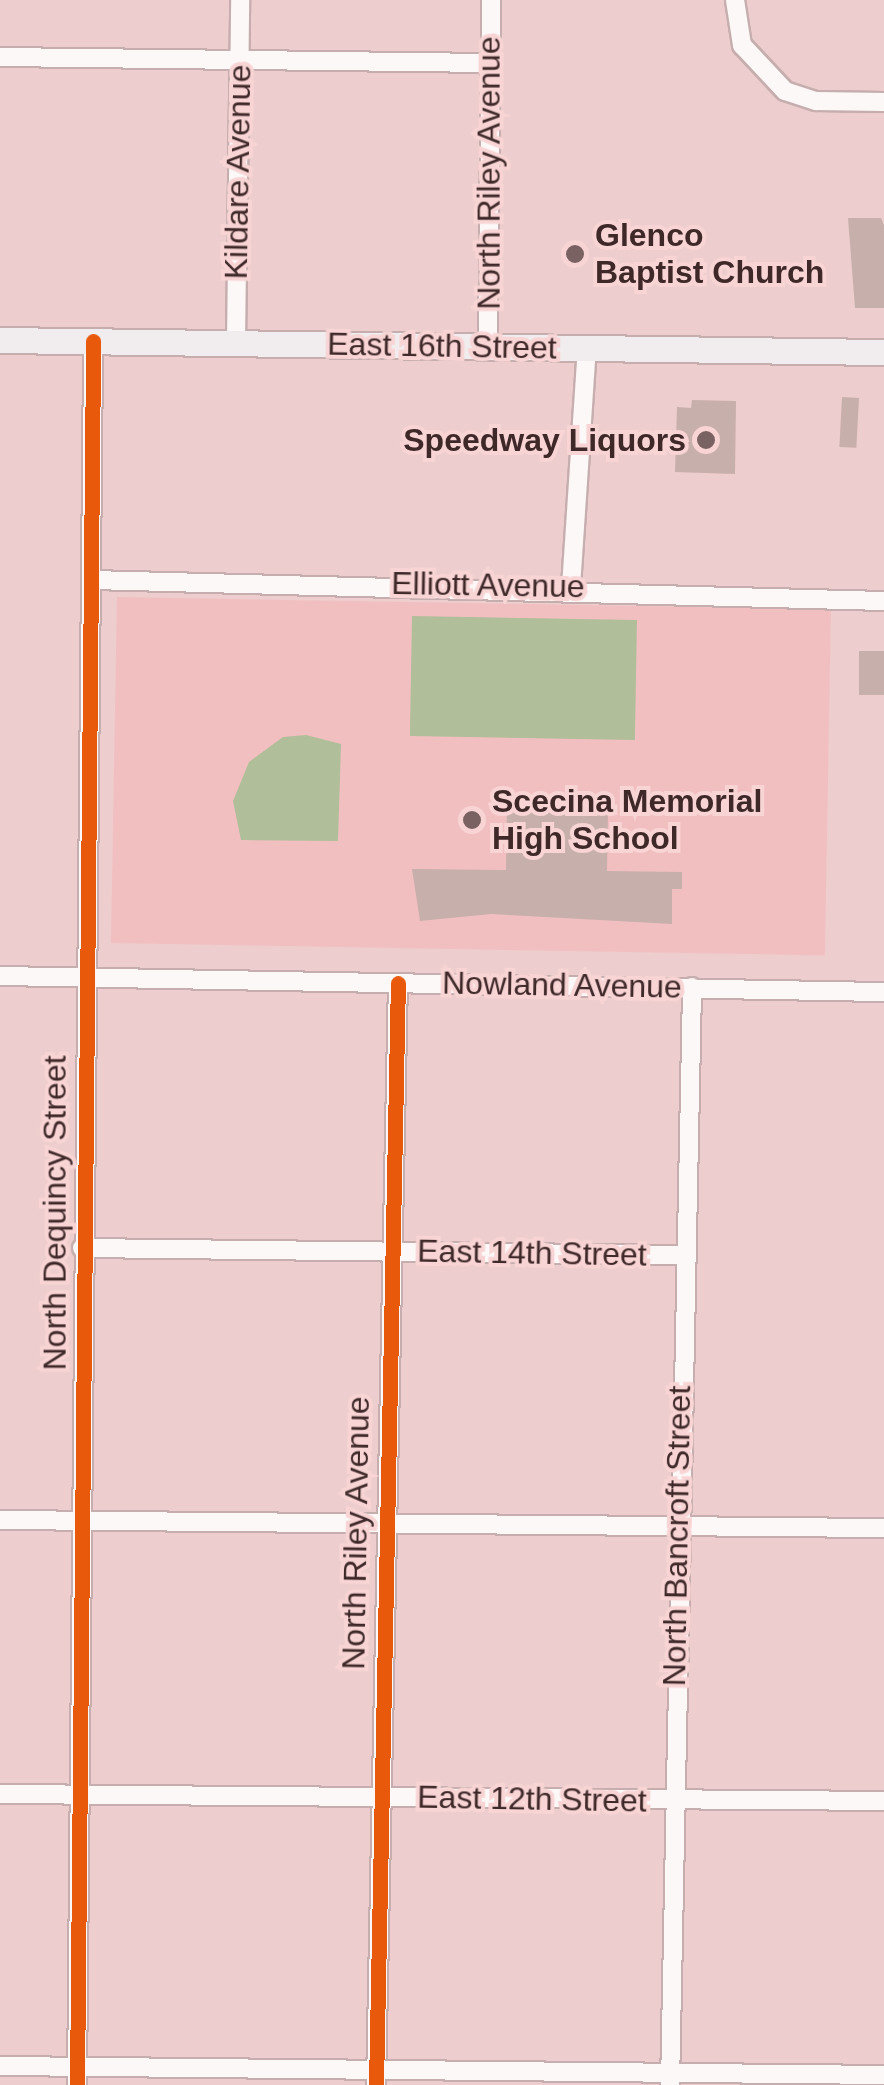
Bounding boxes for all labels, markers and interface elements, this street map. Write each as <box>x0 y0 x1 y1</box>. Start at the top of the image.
street label: North Riley Avenue <box>470 35 508 311</box>
street label: Kildare Avenue <box>217 63 259 281</box>
place label: Glenco Baptist Church <box>595 217 824 292</box>
marker: Glenco Baptist Church <box>564 243 586 265</box>
street label: East 16th Street <box>327 325 557 367</box>
place label: Speedway Liquors <box>403 421 686 459</box>
marker: Speedway Liquors <box>695 429 717 451</box>
street label: Elliott Avenue <box>390 564 586 606</box>
place label: Scecina Memorial High School <box>492 783 762 858</box>
marker: Scecina Memorial High School <box>461 809 483 831</box>
street label: Nowland Avenue <box>441 964 683 1006</box>
street label: North Dequincy Street <box>36 1056 74 1370</box>
street label: East 14th Street <box>417 1232 647 1274</box>
street label: North Bancroft Street <box>655 1385 699 1687</box>
street label: North Riley Avenue <box>334 1395 378 1671</box>
street label: East 12th Street <box>417 1778 647 1820</box>

